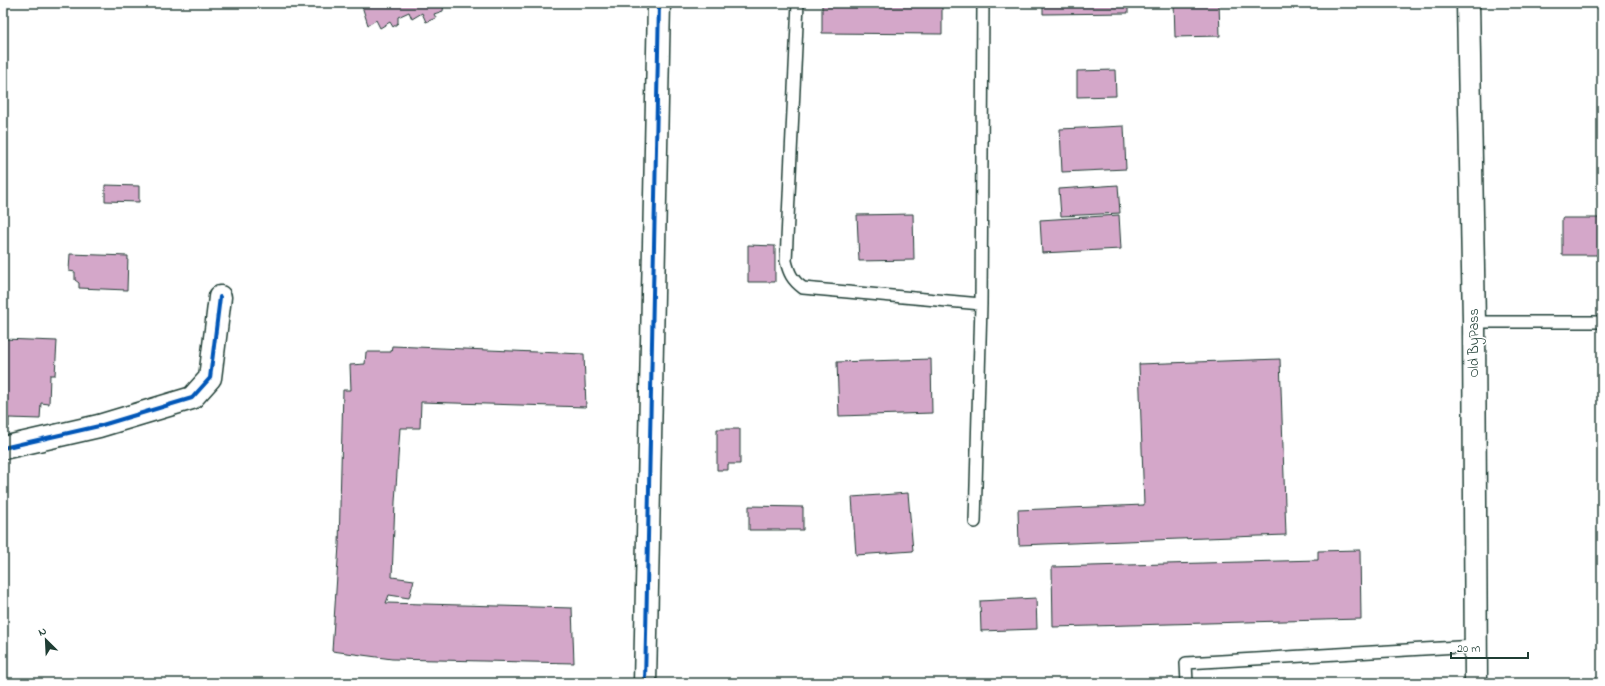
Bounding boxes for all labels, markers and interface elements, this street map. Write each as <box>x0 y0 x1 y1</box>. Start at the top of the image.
street label: Old ByPass <box>1464 308 1486 378</box>
north arrow <box>26 620 66 660</box>
text: N <box>36 623 49 641</box>
scale bar <box>1451 634 1528 660</box>
text: 20 m <box>1457 640 1480 658</box>

